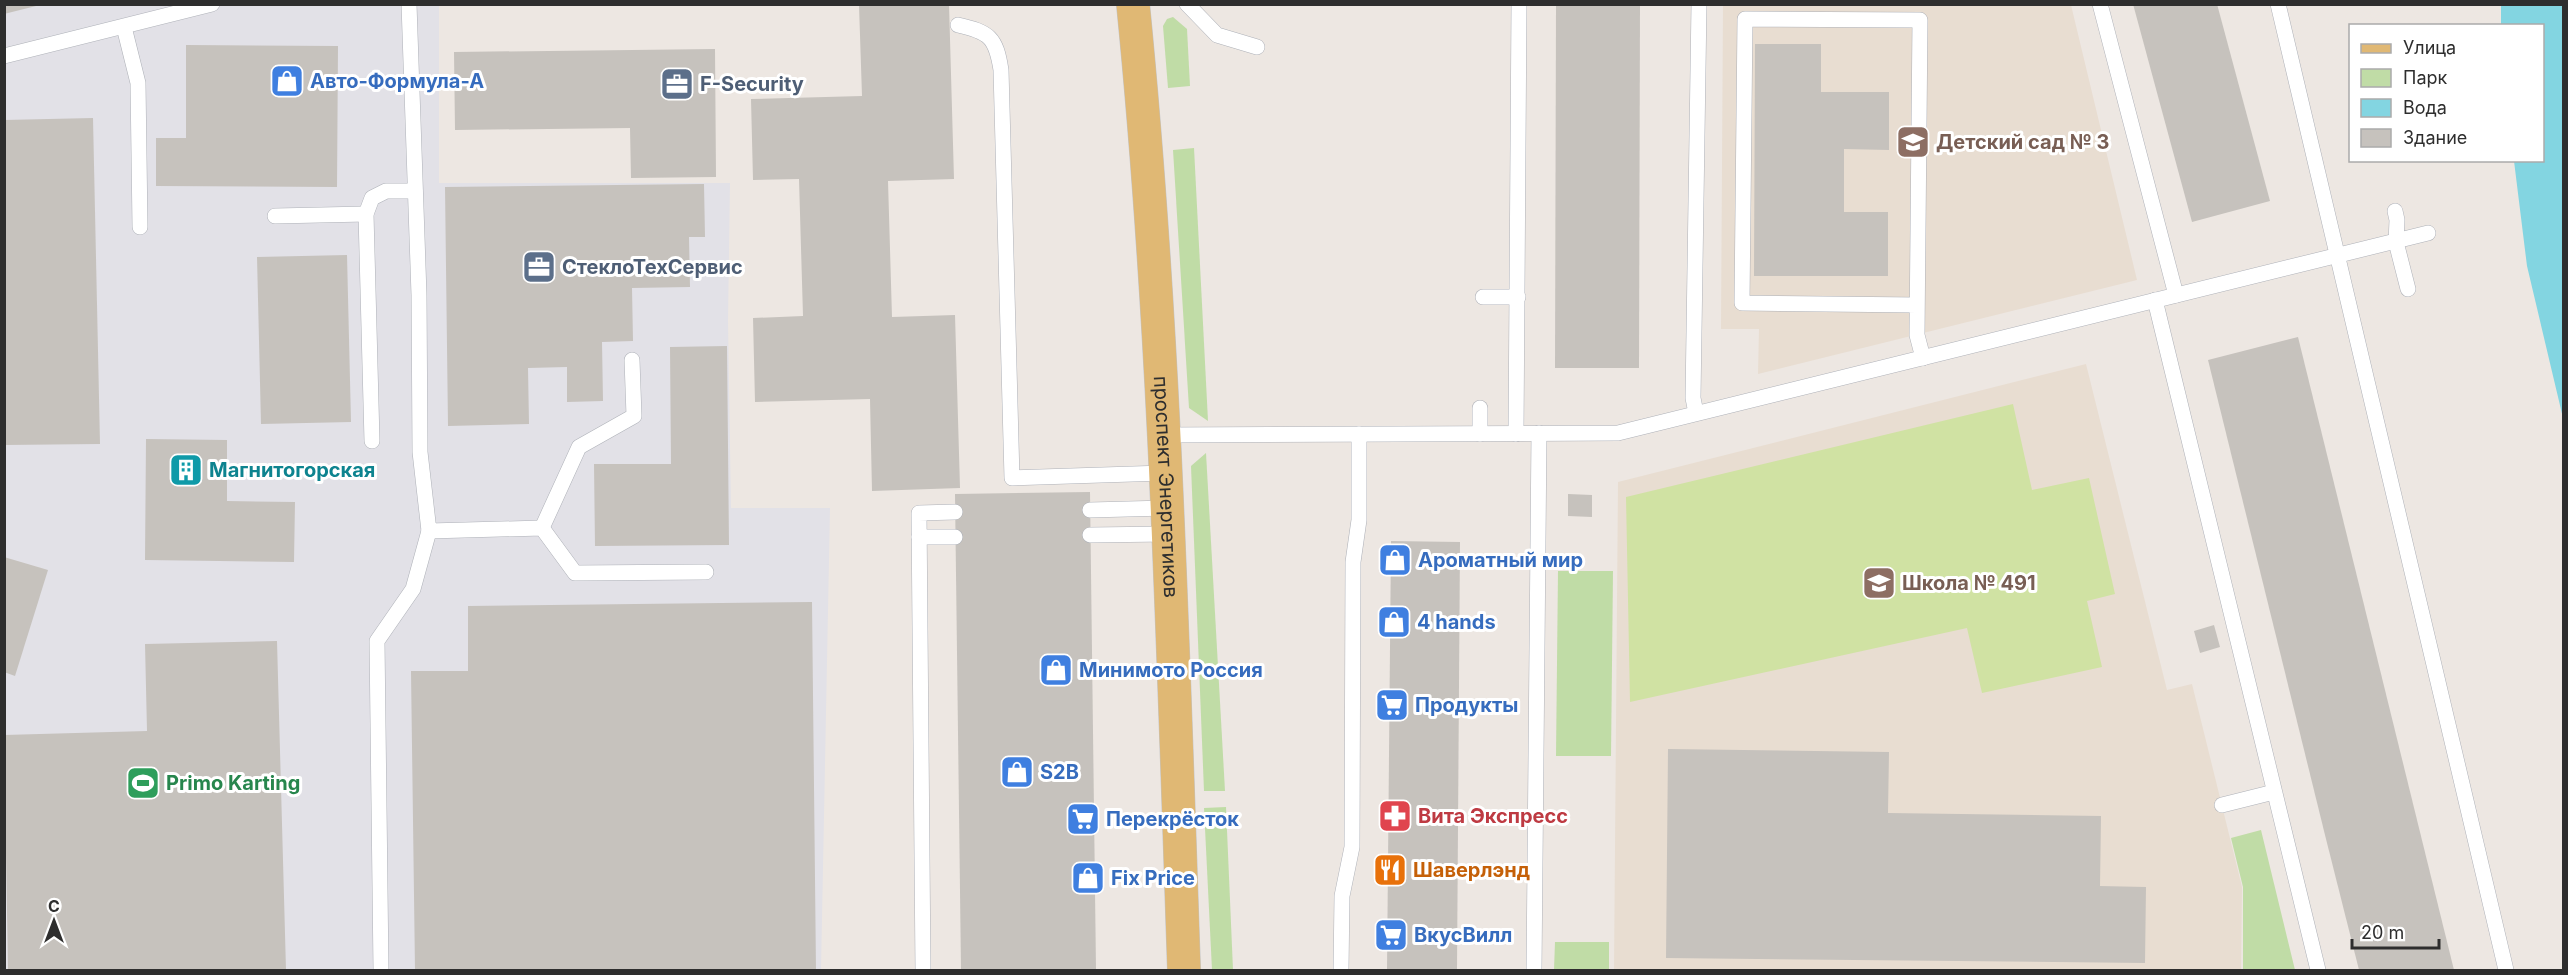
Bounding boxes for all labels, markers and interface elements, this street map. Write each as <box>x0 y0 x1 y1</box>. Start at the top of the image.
legend <box>2349 24 2544 162</box>
text: Улица <box>2403 37 2456 58</box>
shop icon: Авто-Формула-А <box>269 63 305 99</box>
office icon: F-Security <box>659 66 695 102</box>
text: Парк <box>2403 67 2448 88</box>
place label: Авто-Формула-А <box>310 69 484 93</box>
place label: F-Security <box>700 72 804 96</box>
text: Вода <box>2403 97 2447 118</box>
school or university icon: Детский сад № 3 <box>1895 124 1931 160</box>
text: Здание <box>2403 127 2467 148</box>
place label: Детский сад № 3 <box>1936 130 2109 154</box>
office icon: СтеклоТехСервис <box>521 249 557 285</box>
place label: СтеклоТехСервис <box>562 255 743 279</box>
street label: проспект Энергетиков <box>1149 375 1183 598</box>
building icon: Магнитогорская <box>168 452 204 488</box>
place label: Магнитогорская <box>209 458 375 482</box>
shop icon: Ароматный мир <box>1377 542 1413 578</box>
place label: Ароматный мир <box>1418 548 1583 572</box>
school or university icon: Школа № 491 <box>1861 565 1897 601</box>
place label: Школа № 491 <box>1902 571 2036 595</box>
shop icon: 4 hands <box>1376 604 1412 640</box>
place label: 4 hands <box>1417 610 1496 634</box>
shop icon: Минимото Россия <box>1038 652 1074 688</box>
place label: Минимото Россия <box>1079 658 1263 682</box>
supermarket icon: Продукты <box>1374 687 1410 723</box>
place label: Продукты <box>1415 693 1518 717</box>
shop icon: S2B <box>999 754 1035 790</box>
place label: S2B <box>1040 760 1079 784</box>
sports icon: Primo Karting <box>125 765 161 801</box>
place label: Primo Karting <box>166 771 300 795</box>
pharmacy icon: Вита Экспресс <box>1377 798 1413 834</box>
supermarket icon: Перекрёсток <box>1065 801 1101 837</box>
place label: Вита Экспресс <box>1418 804 1568 828</box>
place label: Перекрёсток <box>1106 807 1239 831</box>
restaurant icon: Шаверлэнд <box>1372 852 1408 888</box>
place label: Шаверлэнд <box>1413 858 1530 882</box>
shop icon: Fix Price <box>1070 860 1106 896</box>
place label: Fix Price <box>1111 866 1195 890</box>
north arrow <box>24 891 84 951</box>
text: С <box>48 896 60 916</box>
scale bar <box>2352 912 2439 950</box>
supermarket icon: ВкусВилл <box>1373 917 1409 953</box>
text: 20 m <box>2361 922 2404 943</box>
place label: ВкусВилл <box>1414 923 1512 947</box>

